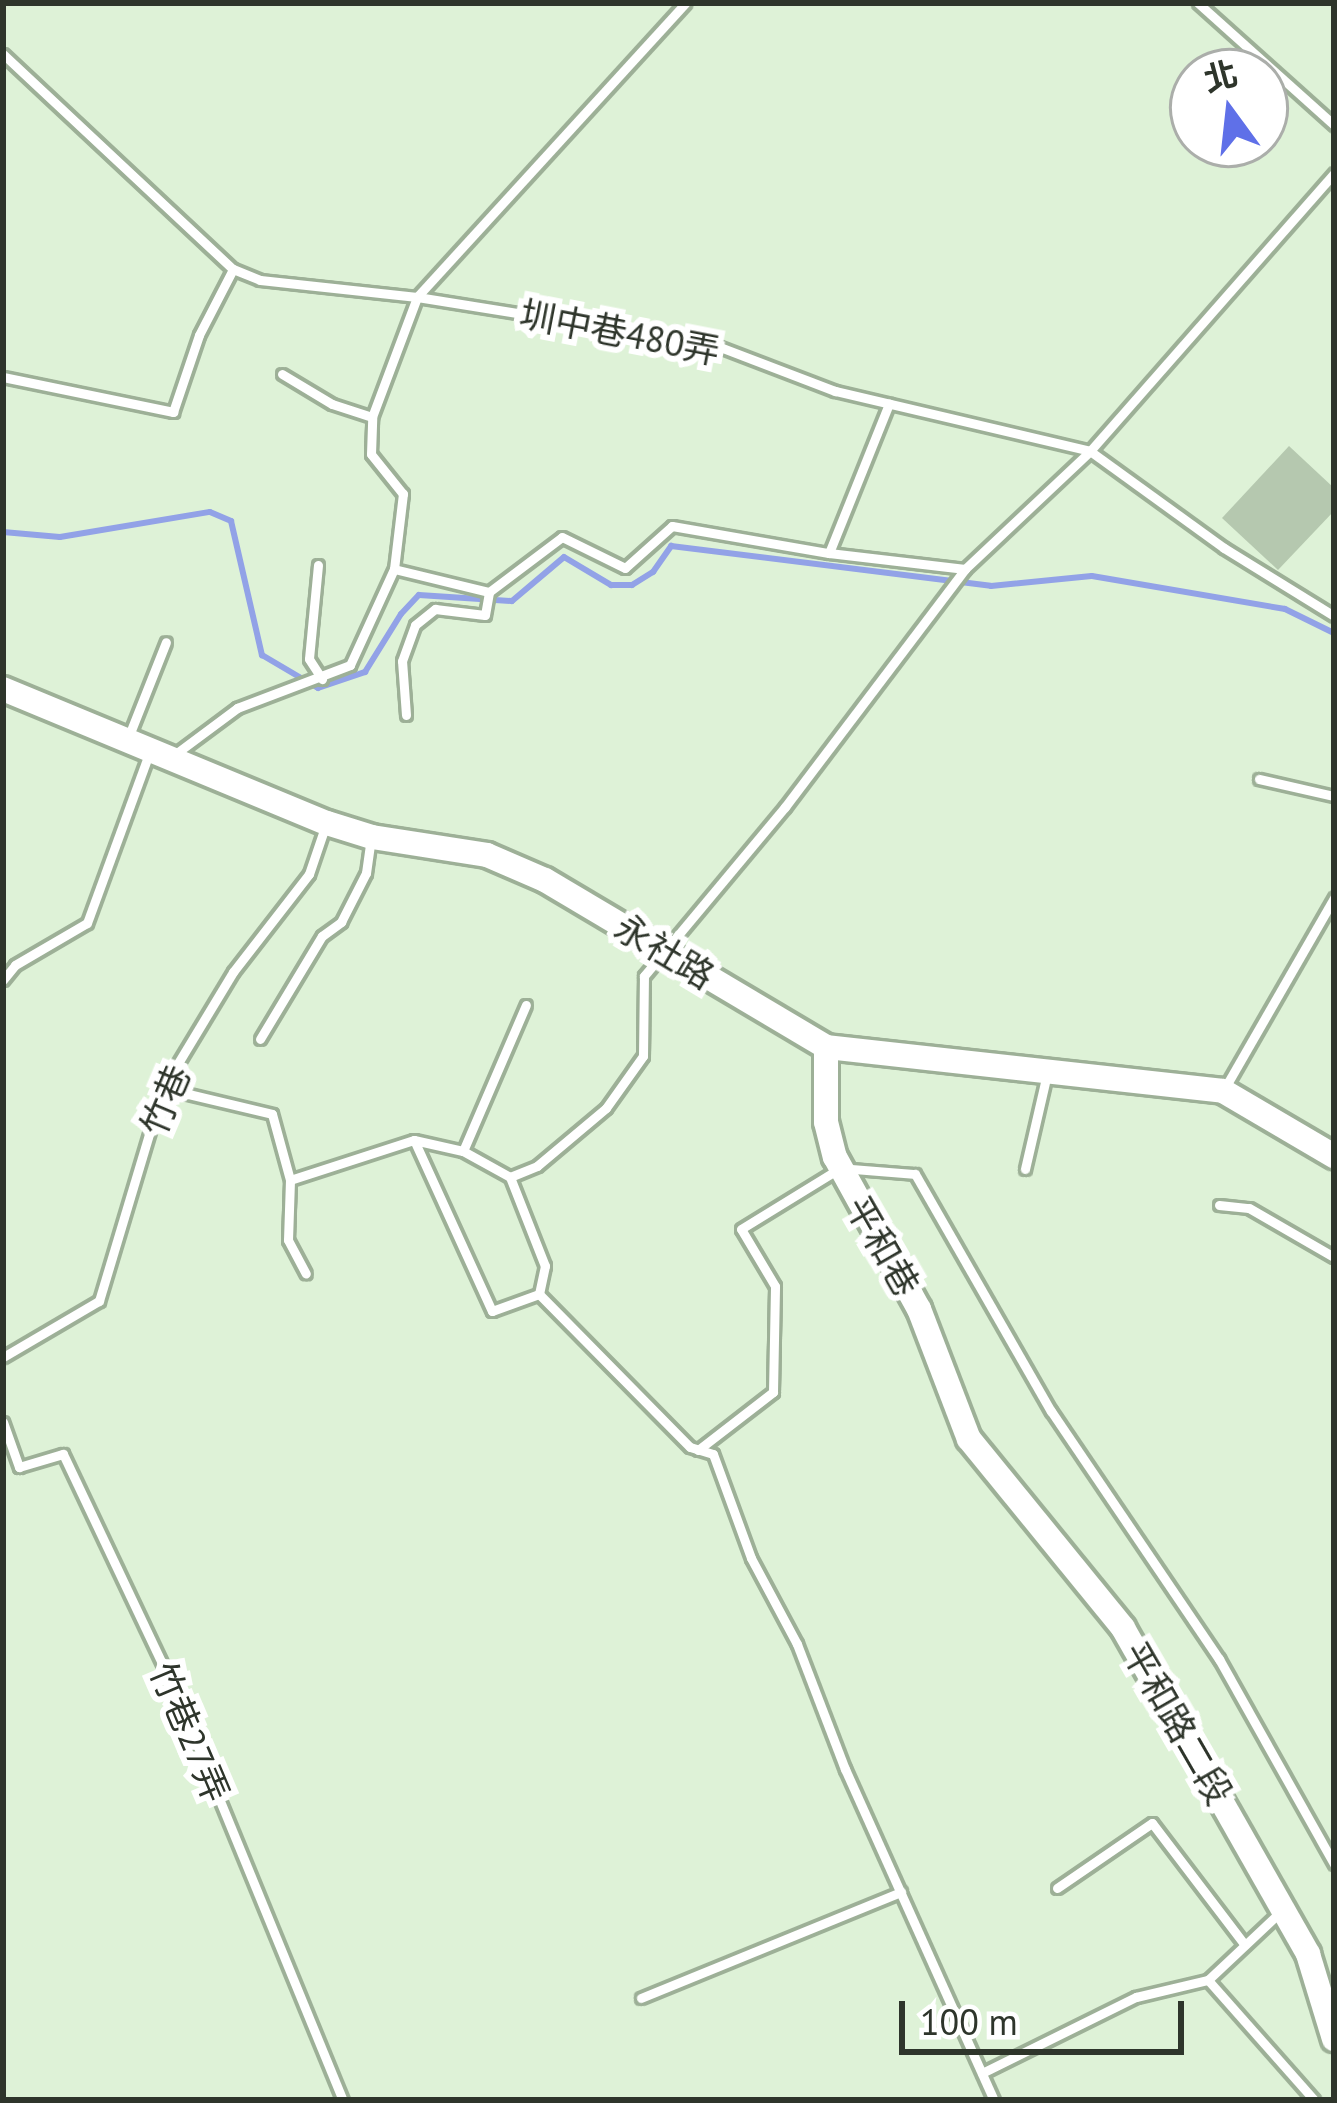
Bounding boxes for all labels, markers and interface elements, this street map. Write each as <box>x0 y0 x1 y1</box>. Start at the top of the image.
north arrow <box>1169 48 1289 168</box>
text: 北 <box>1199 51 1242 101</box>
street label: 圳中巷480弄 <box>516 291 724 373</box>
street label: 永社路 <box>608 905 722 997</box>
street label: 竹巷 <box>131 1058 199 1142</box>
street label: 平和巷 <box>837 1188 929 1304</box>
street label: 平和路二段 <box>1114 1634 1242 1812</box>
street label: 竹巷27弄 <box>141 1656 239 1808</box>
scale bar <box>905 1977 1190 2051</box>
text: 100 m <box>920 1998 1018 2045</box>

